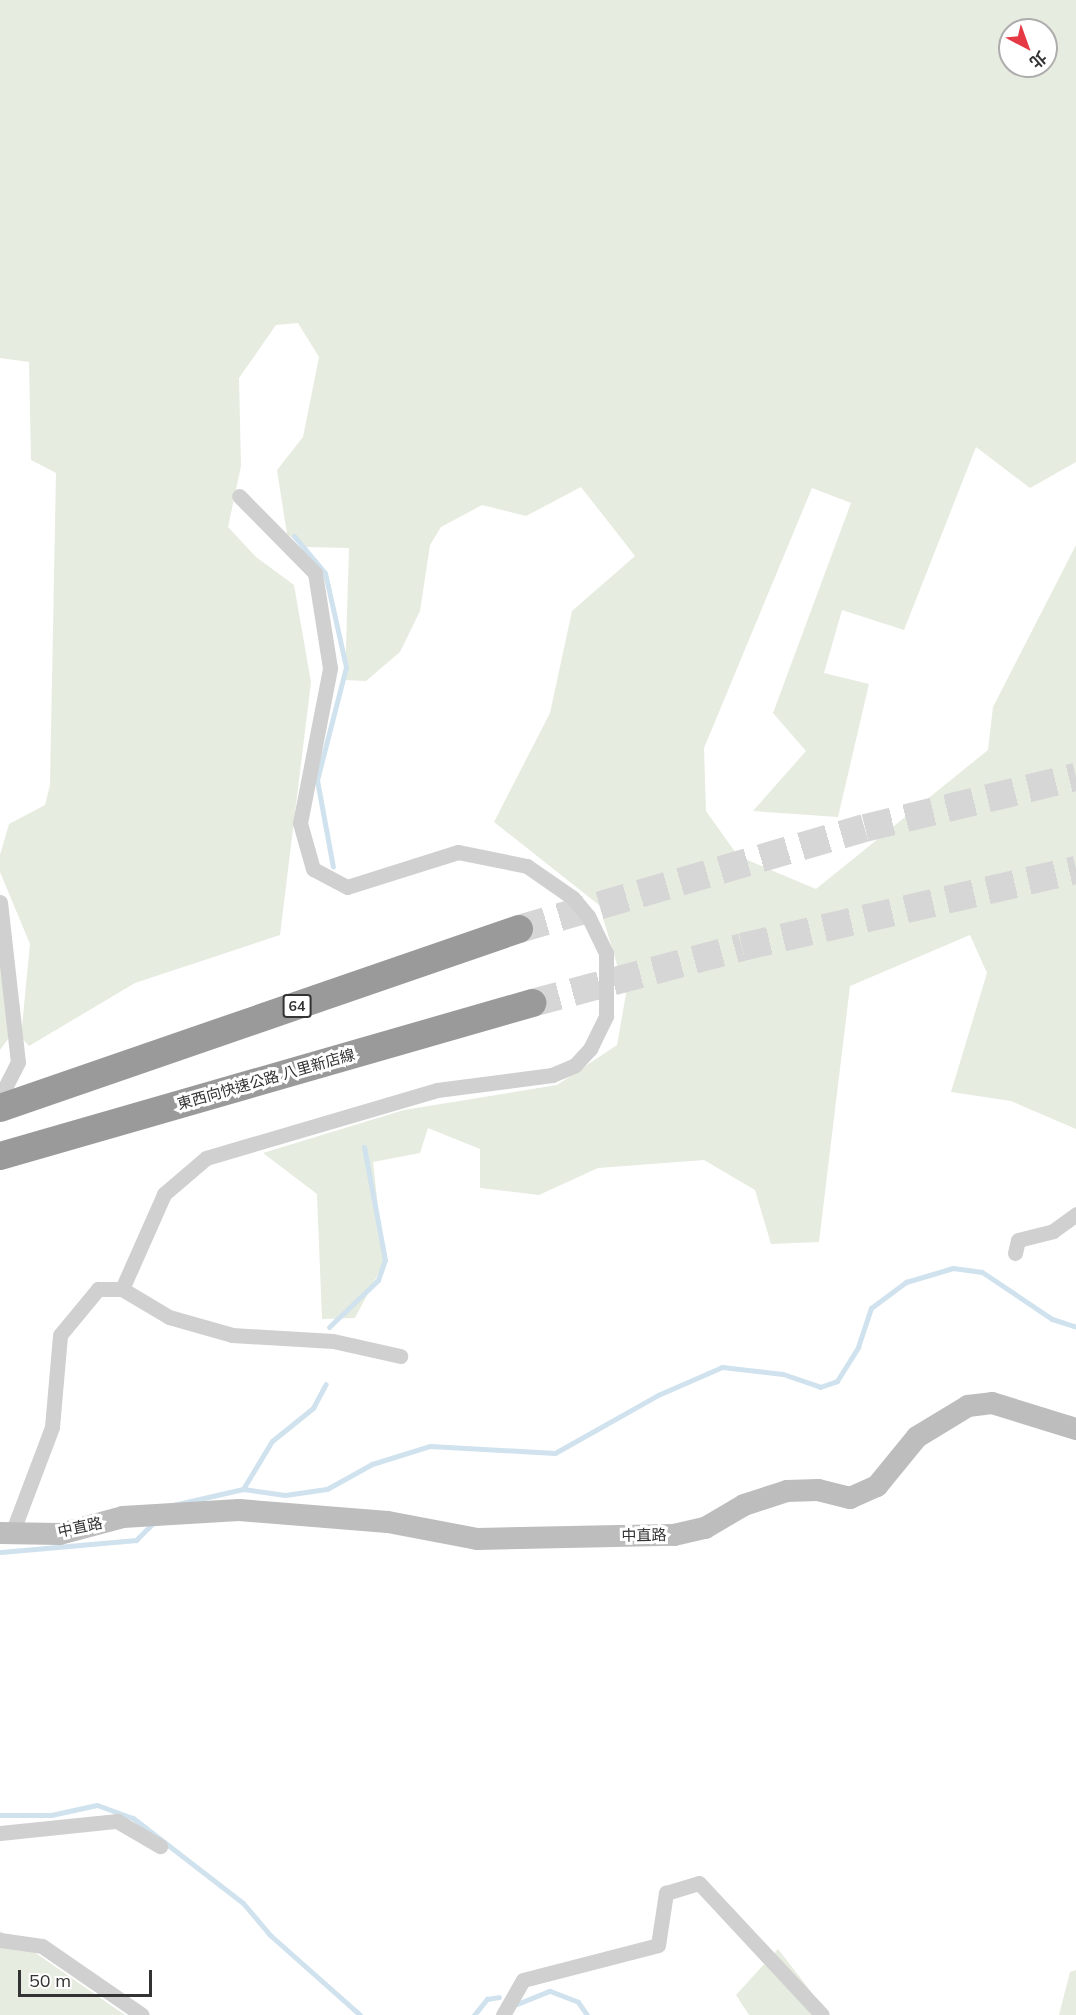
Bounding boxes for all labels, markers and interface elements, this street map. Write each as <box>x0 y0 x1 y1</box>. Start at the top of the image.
north arrow <box>998 18 1058 78</box>
text: 北 <box>1026 47 1051 73</box>
road number: 64 <box>282 995 312 1017</box>
street label: 東西向快速公路 八里新店線 <box>175 1045 357 1113</box>
street label: 中直路 <box>56 1514 104 1540</box>
street label: 中直路 <box>621 1526 667 1544</box>
scale bar <box>21 1958 154 1996</box>
text: 50 m <box>29 1969 71 1992</box>

